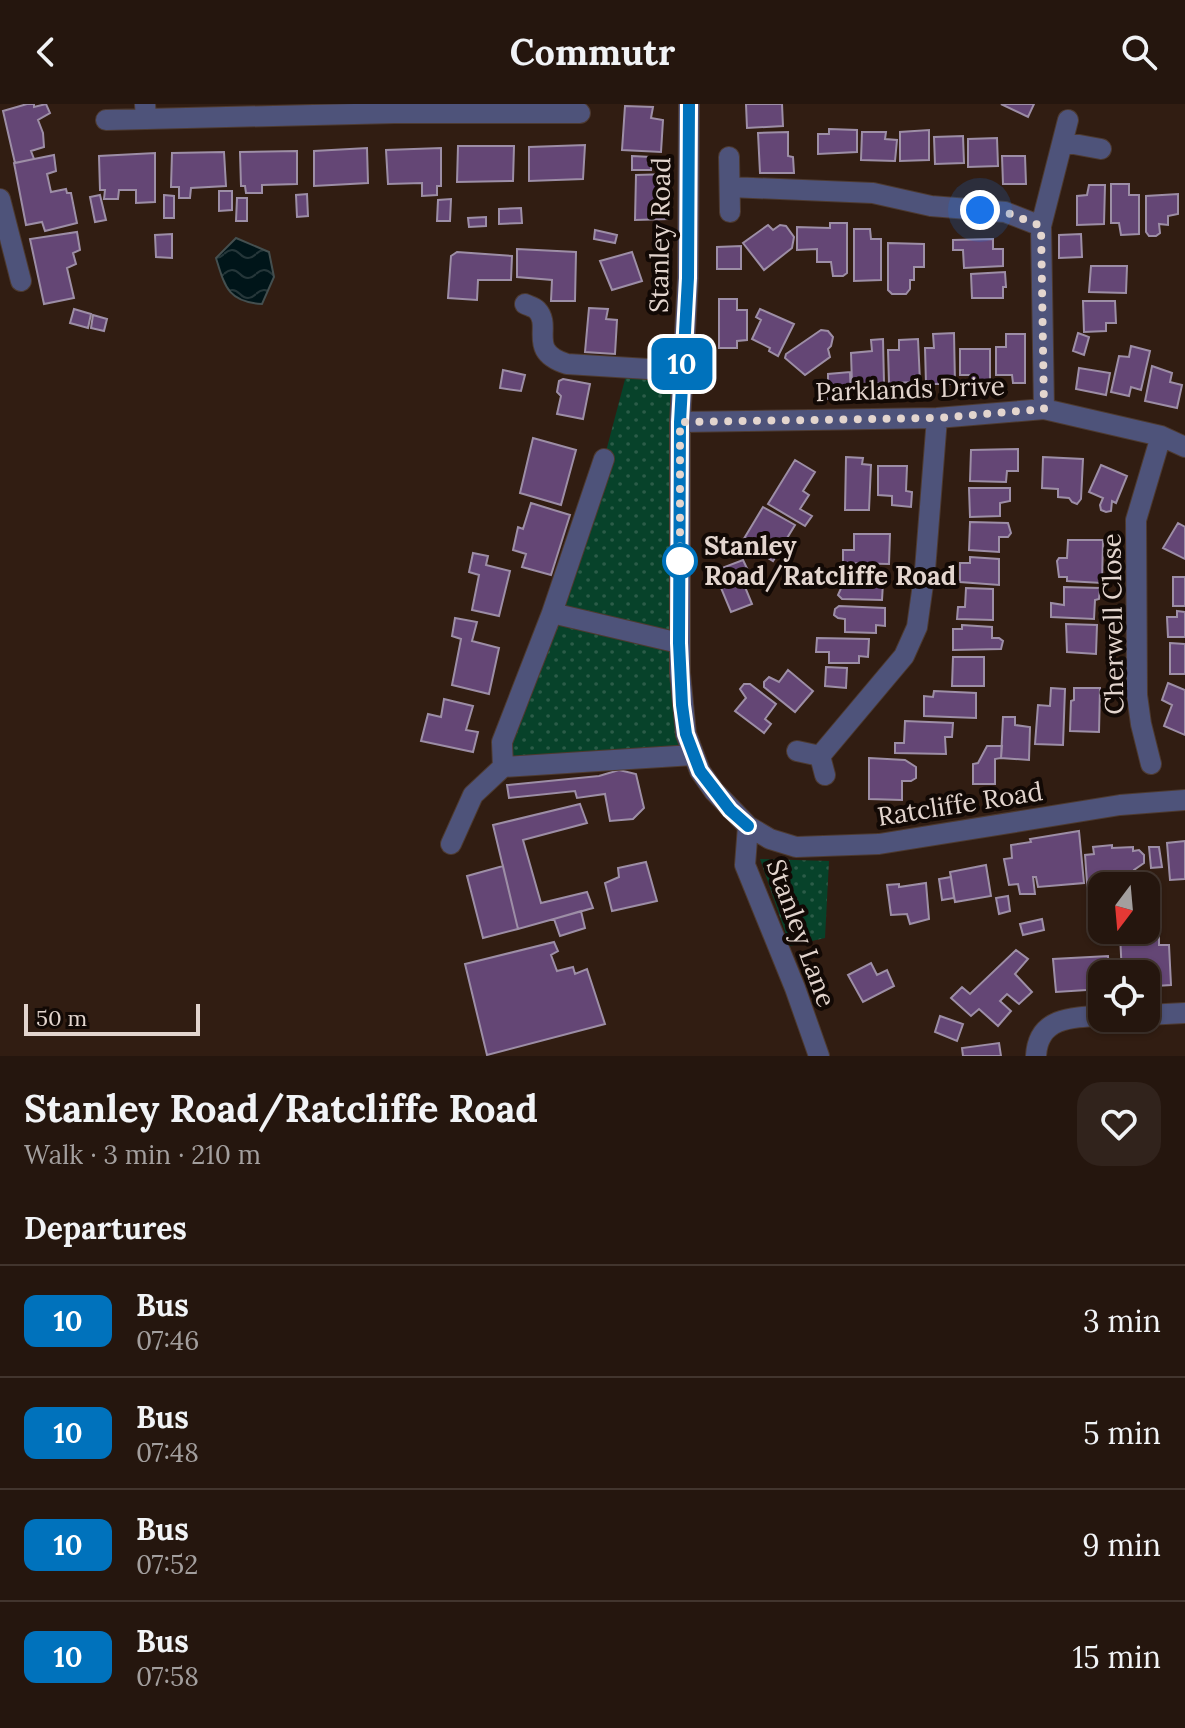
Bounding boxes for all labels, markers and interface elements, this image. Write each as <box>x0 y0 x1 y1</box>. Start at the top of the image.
text: Commutr <box>510 29 675 75</box>
icon: back <box>24 30 68 74</box>
icon: search <box>1117 30 1161 74</box>
street label: Stanley Road <box>642 157 677 313</box>
your location <box>960 190 1000 230</box>
line badge: 10 <box>646 338 718 390</box>
text: 10 <box>667 346 697 382</box>
street label: Parklands Drive <box>815 369 1005 408</box>
place label: Stanley Road/Ratcliffe Road <box>704 529 956 593</box>
street label: Cherwell Close <box>1094 533 1131 715</box>
marker: Stanley Road/Ratcliffe Road <box>663 544 697 578</box>
street label: Ratcliffe Road <box>875 774 1045 833</box>
street label: Stanley Lane <box>760 855 843 1011</box>
north arrow <box>1088 872 1160 944</box>
map controls <box>1088 872 1160 1032</box>
button: locate <box>1088 960 1160 1032</box>
scale bar <box>24 1000 200 1036</box>
text: 50 m <box>36 1004 87 1032</box>
button: heart <box>1077 1082 1161 1166</box>
text: Stanley Road/Ratcliffe Road <box>24 1084 538 1132</box>
text: Walk · 3 min · 210 m <box>24 1138 261 1171</box>
text: Departures <box>24 1209 187 1247</box>
text: Bus <box>136 1286 189 1324</box>
text: 3 min <box>1083 1302 1161 1340</box>
text: 10 <box>53 1303 83 1339</box>
text: 07:46 <box>136 1324 199 1357</box>
text: Bus <box>136 1398 189 1436</box>
text: 5 min <box>1083 1414 1161 1452</box>
text: 10 <box>53 1415 83 1451</box>
text: 07:48 <box>136 1436 199 1469</box>
text: Bus <box>136 1510 189 1548</box>
text: 9 min <box>1082 1526 1161 1564</box>
text: 10 <box>53 1527 83 1563</box>
text: 07:52 <box>136 1548 198 1581</box>
text: Bus <box>136 1622 189 1660</box>
text: 15 min <box>1072 1638 1161 1676</box>
text: 10 <box>53 1639 83 1675</box>
text: 07:58 <box>136 1660 199 1693</box>

